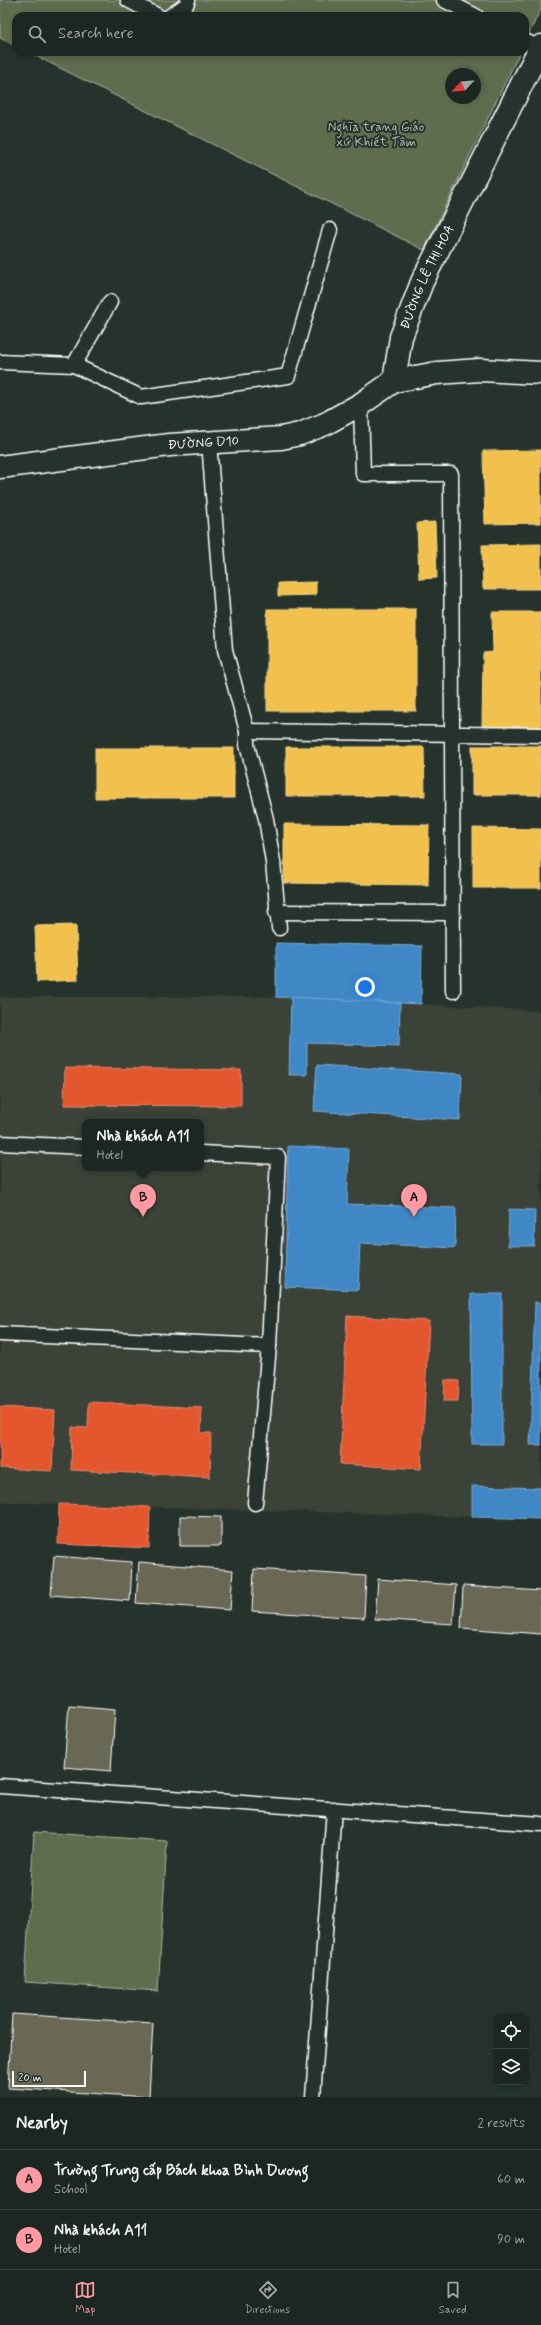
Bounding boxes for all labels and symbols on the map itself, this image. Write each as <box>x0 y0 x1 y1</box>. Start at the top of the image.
north arrow <box>445 68 481 104</box>
park label: Nghĩa trang Giáo xứ Khiết Tâm <box>328 119 425 151</box>
street label: ĐƯỜNG LÊ THỊ HOA <box>396 222 458 332</box>
street label: ĐƯỜNG D10 <box>167 432 240 454</box>
your location <box>355 977 375 997</box>
pin: B <box>130 1184 156 1217</box>
pin: A <box>401 1184 427 1217</box>
scale bar <box>12 2069 86 2088</box>

